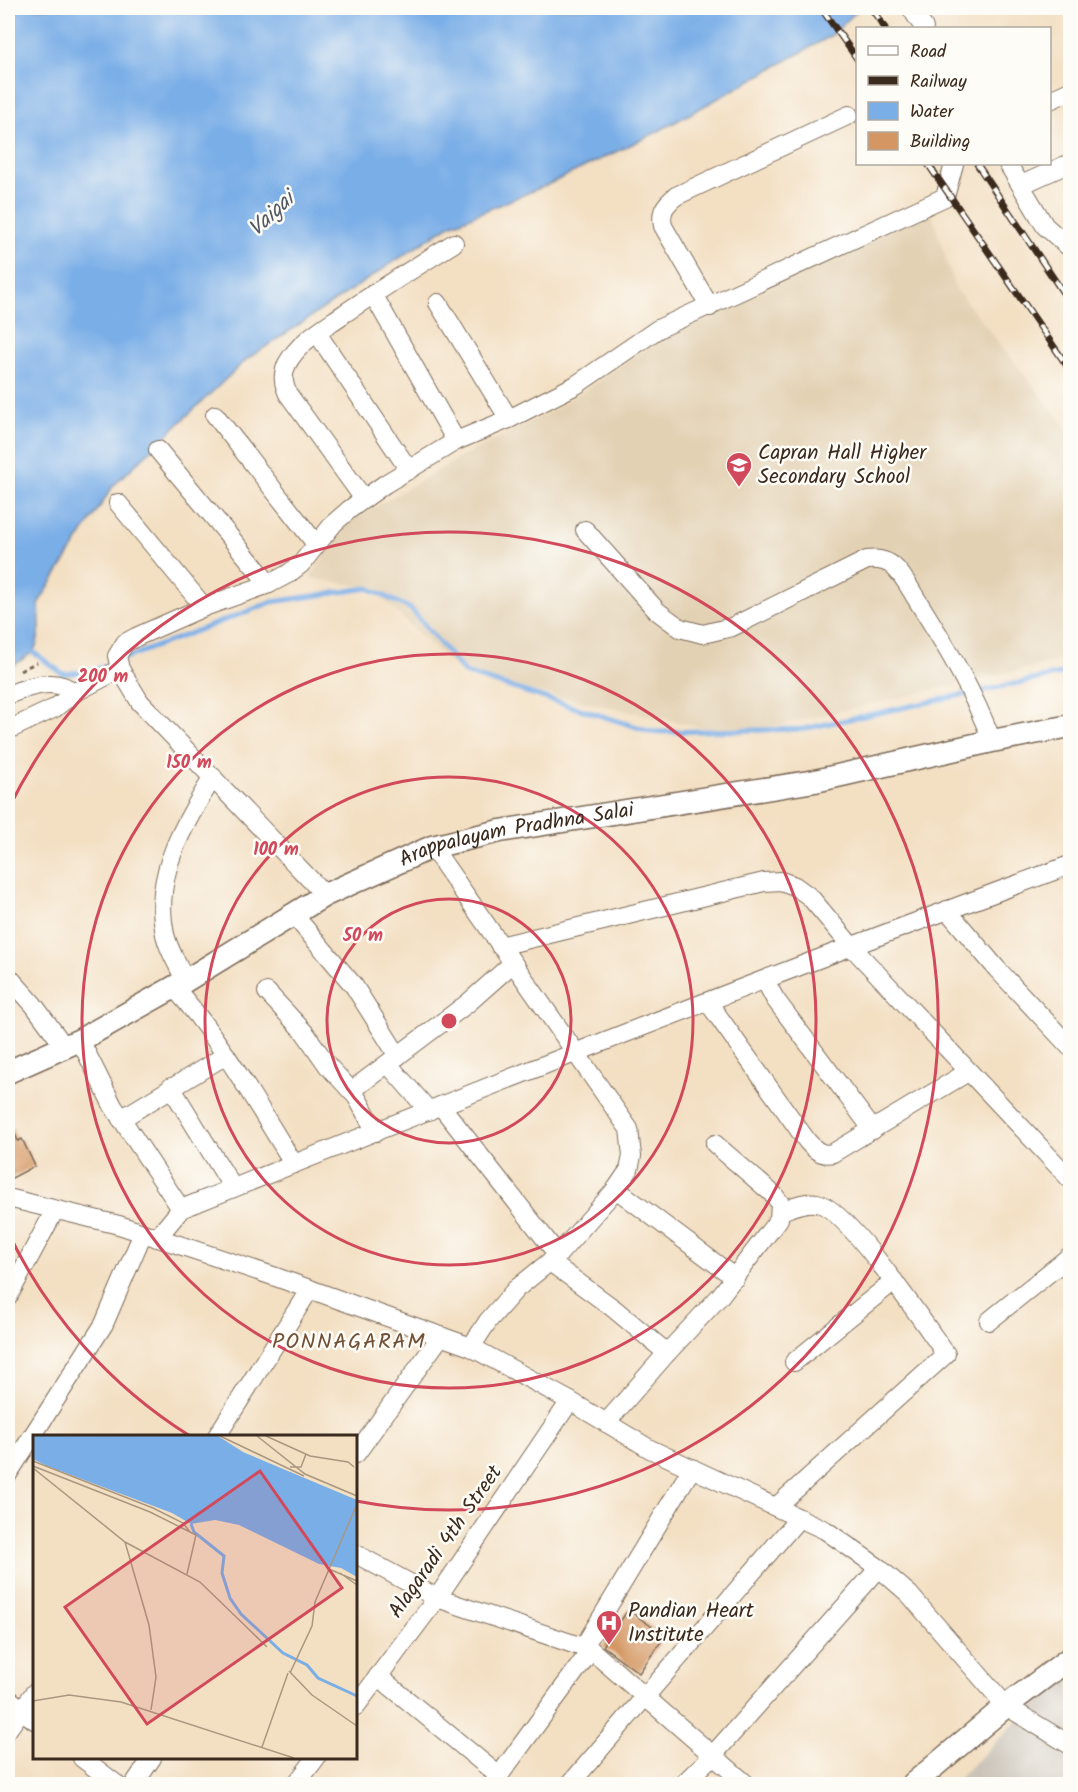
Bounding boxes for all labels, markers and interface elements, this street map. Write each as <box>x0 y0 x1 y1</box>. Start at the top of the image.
legend <box>856 27 1051 165</box>
text: Road <box>910 38 947 67</box>
text: Railway <box>910 68 967 97</box>
text: Water <box>910 98 955 127</box>
text: Building <box>910 128 970 157</box>
water label: Vaigai <box>241 181 307 246</box>
place label: Capran Hall Higher Secondary School <box>758 437 927 494</box>
school or university icon: Capran Hall Higher Secondary School <box>724 450 754 488</box>
text: 200 m <box>78 663 129 692</box>
text: 150 m <box>166 749 212 778</box>
street label: Arappalayam Pradhna Salai <box>394 793 637 876</box>
text: 100 m <box>253 836 299 865</box>
text: 50 m <box>342 922 383 951</box>
centre of rings <box>439 1011 459 1031</box>
district label: PONNAGARAM <box>272 1325 426 1360</box>
inset map <box>33 1435 357 1759</box>
street label: Alagaradi 4th Street <box>381 1458 512 1626</box>
place label: Pandian Heart Institute <box>628 1595 755 1652</box>
hospital icon: Pandian Heart Institute <box>594 1608 624 1646</box>

